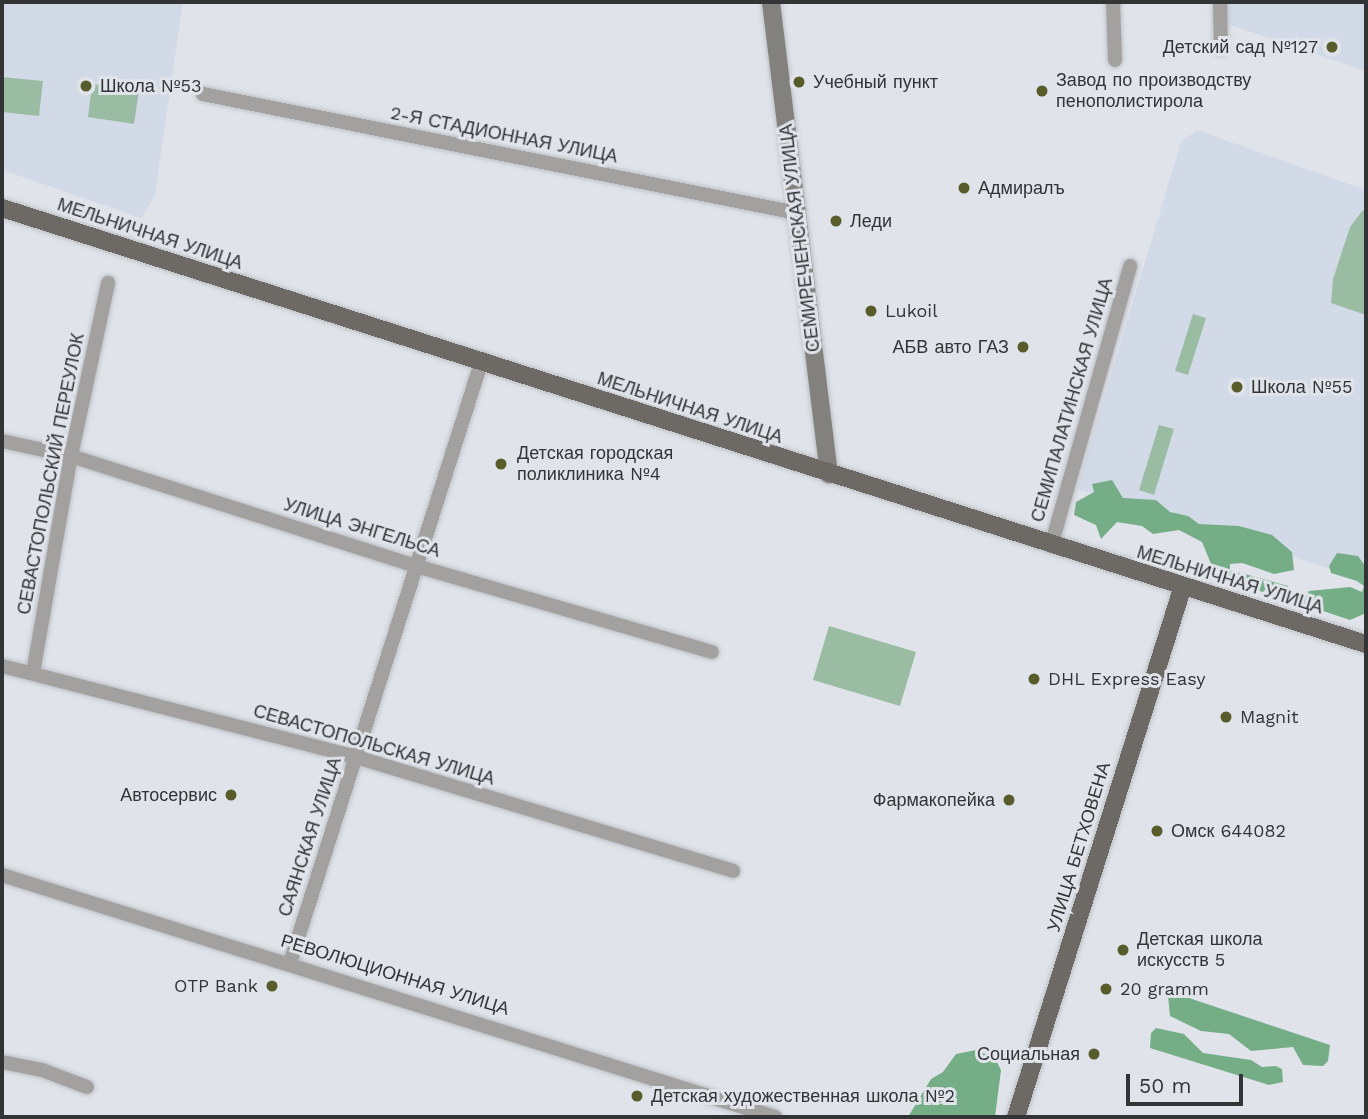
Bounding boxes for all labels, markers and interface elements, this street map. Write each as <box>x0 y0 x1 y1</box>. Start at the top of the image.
place label: Детский сад №127 <box>1163 36 1318 58</box>
marker: Детский сад №127 <box>1324 39 1340 55</box>
place label: Завод по производству пенополистирола <box>1056 70 1251 112</box>
place label: Учебный пункт <box>813 71 938 93</box>
marker: Учебный пункт <box>791 74 807 90</box>
place label: Школа №53 <box>100 75 202 97</box>
marker: Школа №53 <box>78 78 94 94</box>
marker: Завод по производству пенополистирола <box>1034 83 1050 99</box>
street label: 2-Я СТАДИОННАЯ УЛИЦА <box>389 102 619 168</box>
street label: СЕМИРЕЧЕНСКАЯ УЛИЦА <box>775 123 825 353</box>
place label: Адмиралъ <box>978 177 1065 199</box>
marker: Адмиралъ <box>956 180 972 196</box>
street label: МЕЛЬНИЧНАЯ УЛИЦА <box>55 194 245 274</box>
place label: Леди <box>850 210 892 232</box>
marker: Леди <box>828 213 844 229</box>
street label: СЕМИПАЛАТИНСКАЯ УЛИЦА <box>1027 275 1117 525</box>
place label: Lukoil <box>885 300 938 322</box>
marker: Lukoil <box>863 303 879 319</box>
street label: СЕВАСТОПОЛЬСКИЙ ПЕРЕУЛОК <box>13 331 89 617</box>
place label: АБВ авто ГАЗ <box>892 336 1009 358</box>
marker: АБВ авто ГАЗ <box>1015 339 1031 355</box>
street label: МЕЛЬНИЧНАЯ УЛИЦА <box>595 368 785 448</box>
place label: Школа №55 <box>1251 376 1352 398</box>
marker: Школа №55 <box>1229 379 1245 395</box>
place label: Детская городская поликлиника №4 <box>517 443 673 486</box>
marker: Детская городская поликлиника №4 <box>491 454 511 474</box>
street label: УЛИЦА ЭНГЕЛЬСА <box>281 494 443 562</box>
street label: МЕЛЬНИЧНАЯ УЛИЦА <box>1134 541 1326 619</box>
place label: DHL Express Easy <box>1048 668 1206 690</box>
marker: DHL Express Easy <box>1026 671 1042 687</box>
street label: СЕВАСТОПОЛЬСКАЯ УЛИЦА <box>251 700 497 790</box>
place label: Magnit <box>1240 706 1298 728</box>
marker: Magnit <box>1218 709 1234 725</box>
street label: САЯНСКАЯ УЛИЦА <box>274 755 346 919</box>
street label: УЛИЦА БЕТХОВЕНА <box>1043 760 1115 934</box>
place label: Автосервис <box>120 784 217 806</box>
marker: Автосервис <box>223 787 239 803</box>
place label: Фармакопейка <box>873 789 995 811</box>
marker: Фармакопейка <box>1001 792 1017 808</box>
place label: Омск 644082 <box>1171 820 1286 842</box>
marker: Омск 644082 <box>1149 823 1165 839</box>
place label: Детская школа искусств 5 <box>1137 929 1262 972</box>
street label: РЕВОЛЮЦИОННАЯ УЛИЦА <box>278 930 512 1020</box>
marker: Детская школа искусств 5 <box>1115 942 1131 958</box>
place label: OTP Bank <box>174 975 258 997</box>
marker: OTP Bank <box>264 978 280 994</box>
place label: 20 gramm <box>1120 978 1209 1000</box>
marker: 20 gramm <box>1098 981 1114 997</box>
place label: Социальная <box>977 1043 1080 1065</box>
marker: Социальная <box>1086 1046 1102 1062</box>
scale bar <box>1130 1060 1247 1104</box>
text: 50 m <box>1139 1073 1191 1098</box>
place label: Детская художественная школа №2 <box>651 1085 955 1107</box>
marker: Детская художественная школа №2 <box>629 1088 645 1104</box>

